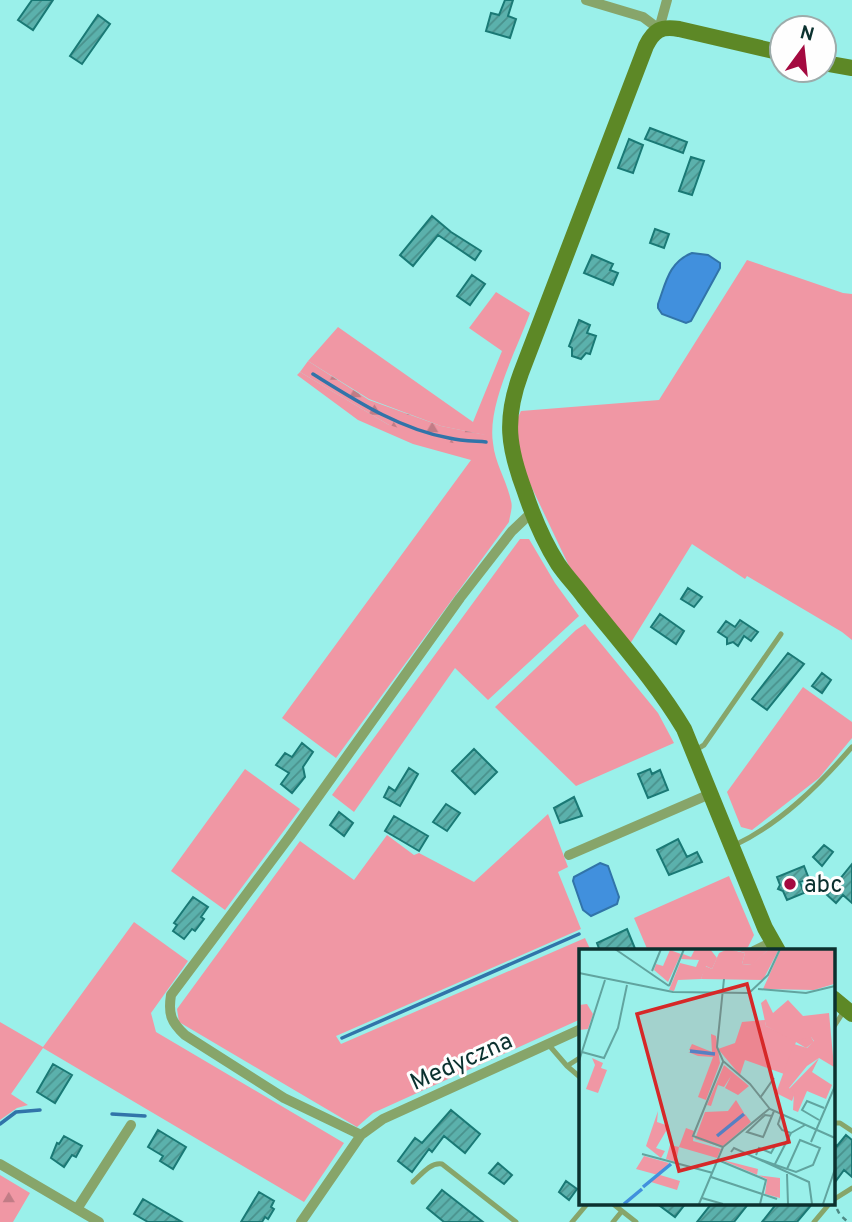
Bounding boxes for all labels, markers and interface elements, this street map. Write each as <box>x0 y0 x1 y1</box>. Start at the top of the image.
north arrow <box>768 14 838 84</box>
text: N <box>797 21 817 48</box>
place label: abc <box>804 871 843 901</box>
marker: abc <box>782 876 798 892</box>
inset map <box>579 949 834 1204</box>
street label: Medyczna <box>406 1027 518 1099</box>

